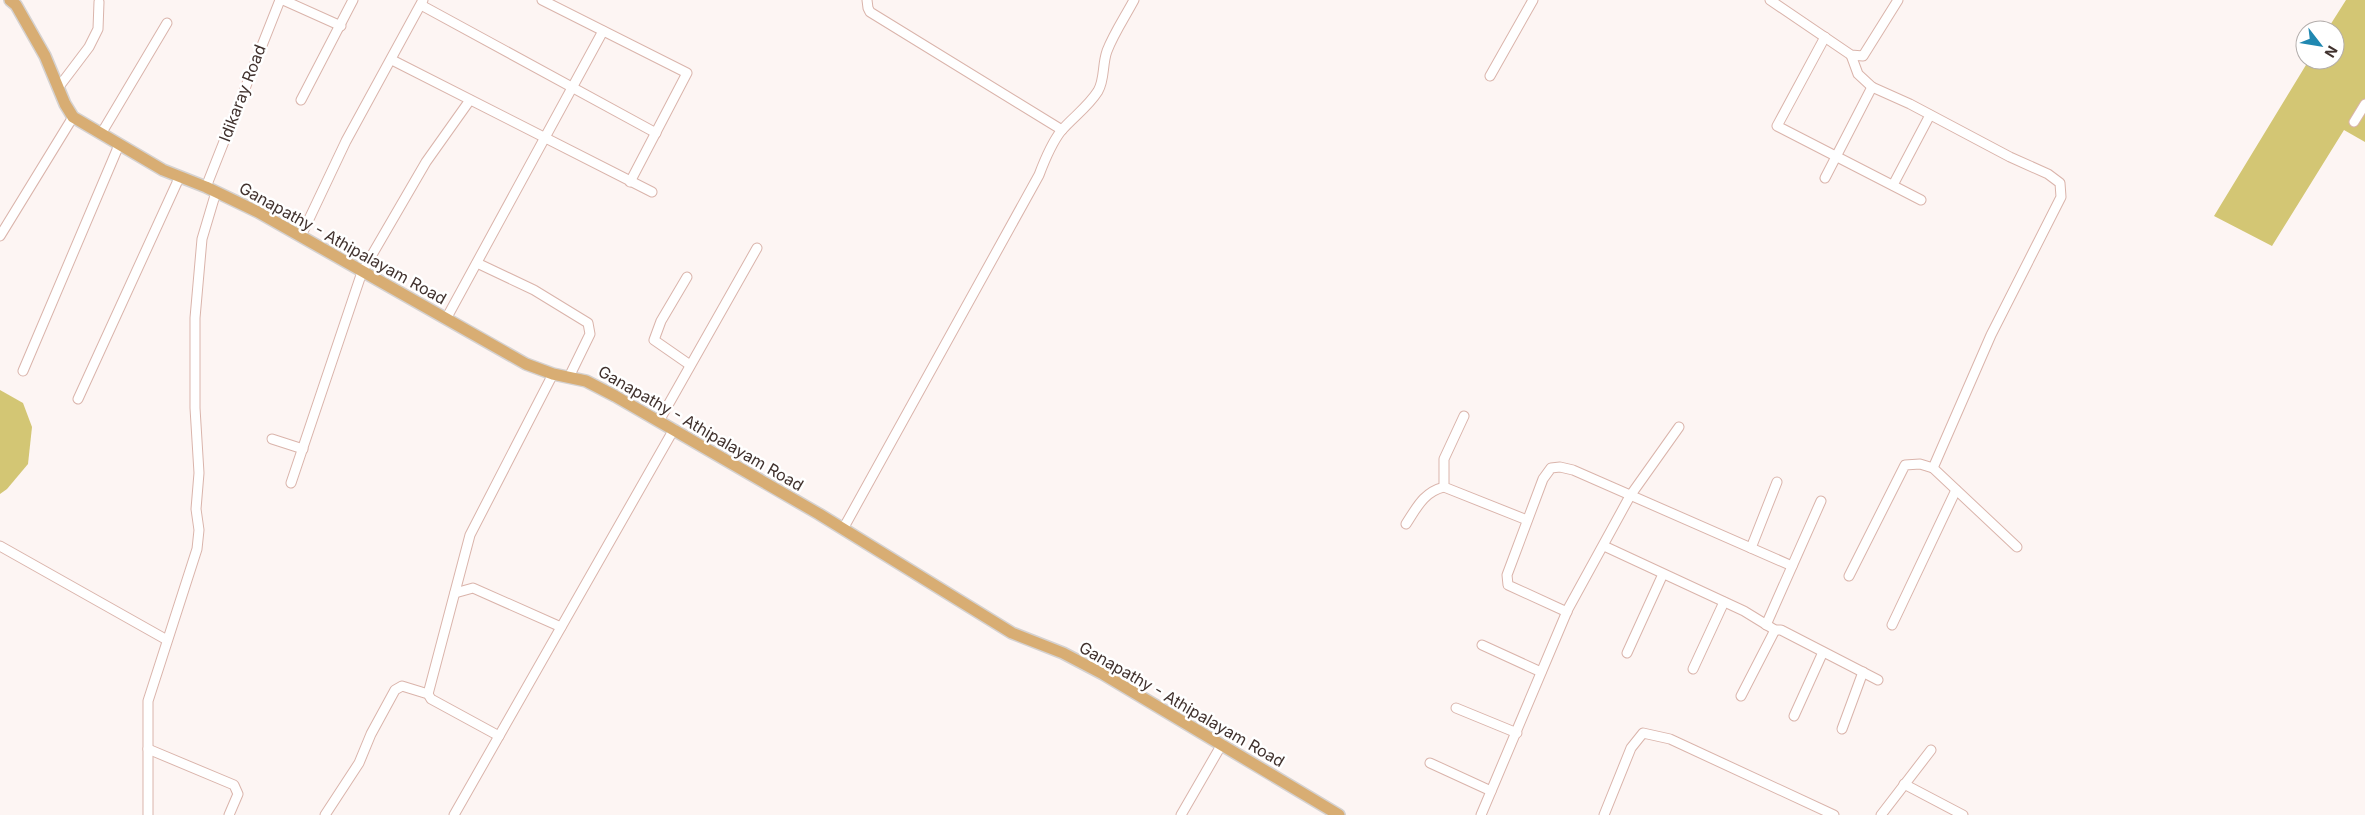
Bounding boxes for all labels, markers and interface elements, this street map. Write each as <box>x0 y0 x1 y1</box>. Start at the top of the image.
north arrow <box>2295 20 2345 70</box>
street label: Idikaray Road <box>214 42 270 144</box>
text: N <box>2322 43 2342 61</box>
street label: Ganapathy - Athipalayam Road <box>236 178 450 308</box>
street label: Ganapathy - Athipalayam Road <box>595 361 807 495</box>
street label: Ganapathy - Athipalayam Road <box>1076 637 1288 771</box>

